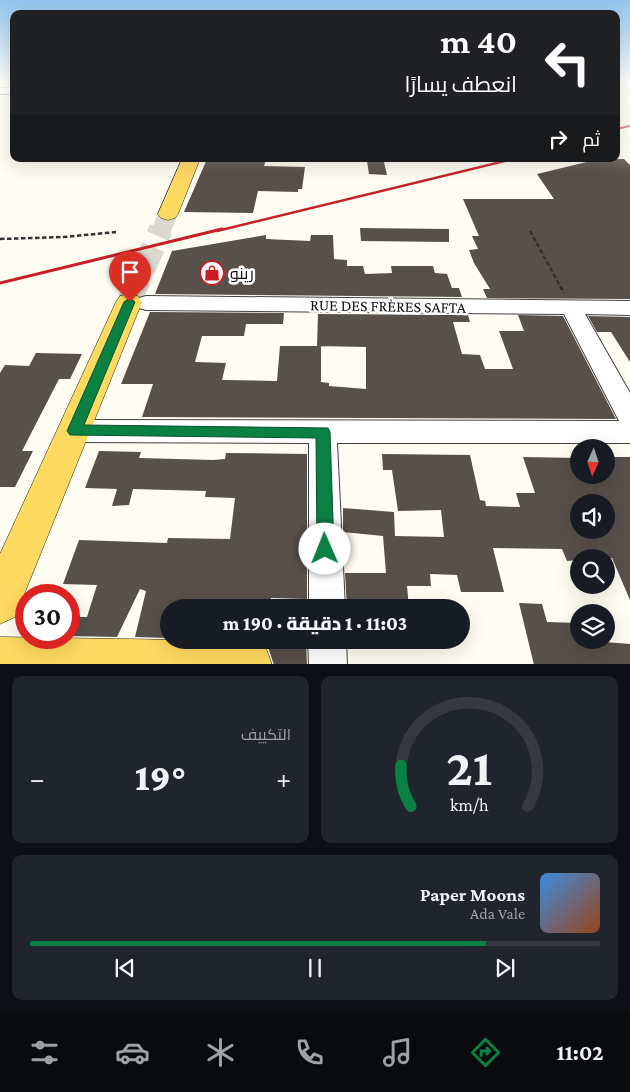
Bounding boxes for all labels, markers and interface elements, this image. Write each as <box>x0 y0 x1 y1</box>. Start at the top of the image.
text: 40 m <box>440 22 517 61</box>
icon: left <box>535 30 600 95</box>
text: انعطف يسارًا <box>404 72 517 97</box>
icon: right <box>544 125 572 153</box>
text: ثم <box>582 129 600 150</box>
pin <box>109 251 151 302</box>
icon: arrive <box>116 258 144 286</box>
shop icon: رينو <box>199 260 225 286</box>
place label: رينو <box>230 265 254 283</box>
street label: RUE DES FRÈRES SAFTA <box>310 296 467 316</box>
north arrow <box>570 439 615 484</box>
map controls <box>570 439 615 649</box>
button: sound <box>570 494 615 539</box>
position arrow <box>298 522 350 574</box>
button: search <box>570 549 615 594</box>
speed limit sign: 30 <box>15 584 80 649</box>
button: layers <box>570 604 615 649</box>
text: 11:03 · 1 دقيقة · 190 m <box>223 613 407 634</box>
text: التكييف <box>241 726 291 743</box>
text: 21 <box>447 738 492 796</box>
text: 19° <box>135 756 186 798</box>
text: − <box>30 763 45 794</box>
text: + <box>276 763 291 794</box>
text: km/h <box>450 795 489 815</box>
text: Paper Moons <box>420 884 525 905</box>
text: Ada Vale <box>470 905 525 922</box>
icon: previous <box>111 954 139 982</box>
icon: pause <box>301 954 329 982</box>
icon: next <box>491 954 519 982</box>
icon: filters <box>27 1035 62 1070</box>
icon: car <box>115 1035 150 1070</box>
icon: climate <box>203 1035 238 1070</box>
icon: phone <box>292 1035 327 1070</box>
icon: music <box>380 1035 415 1070</box>
icon: directions <box>468 1035 503 1070</box>
text: 11:02 <box>556 1040 603 1065</box>

